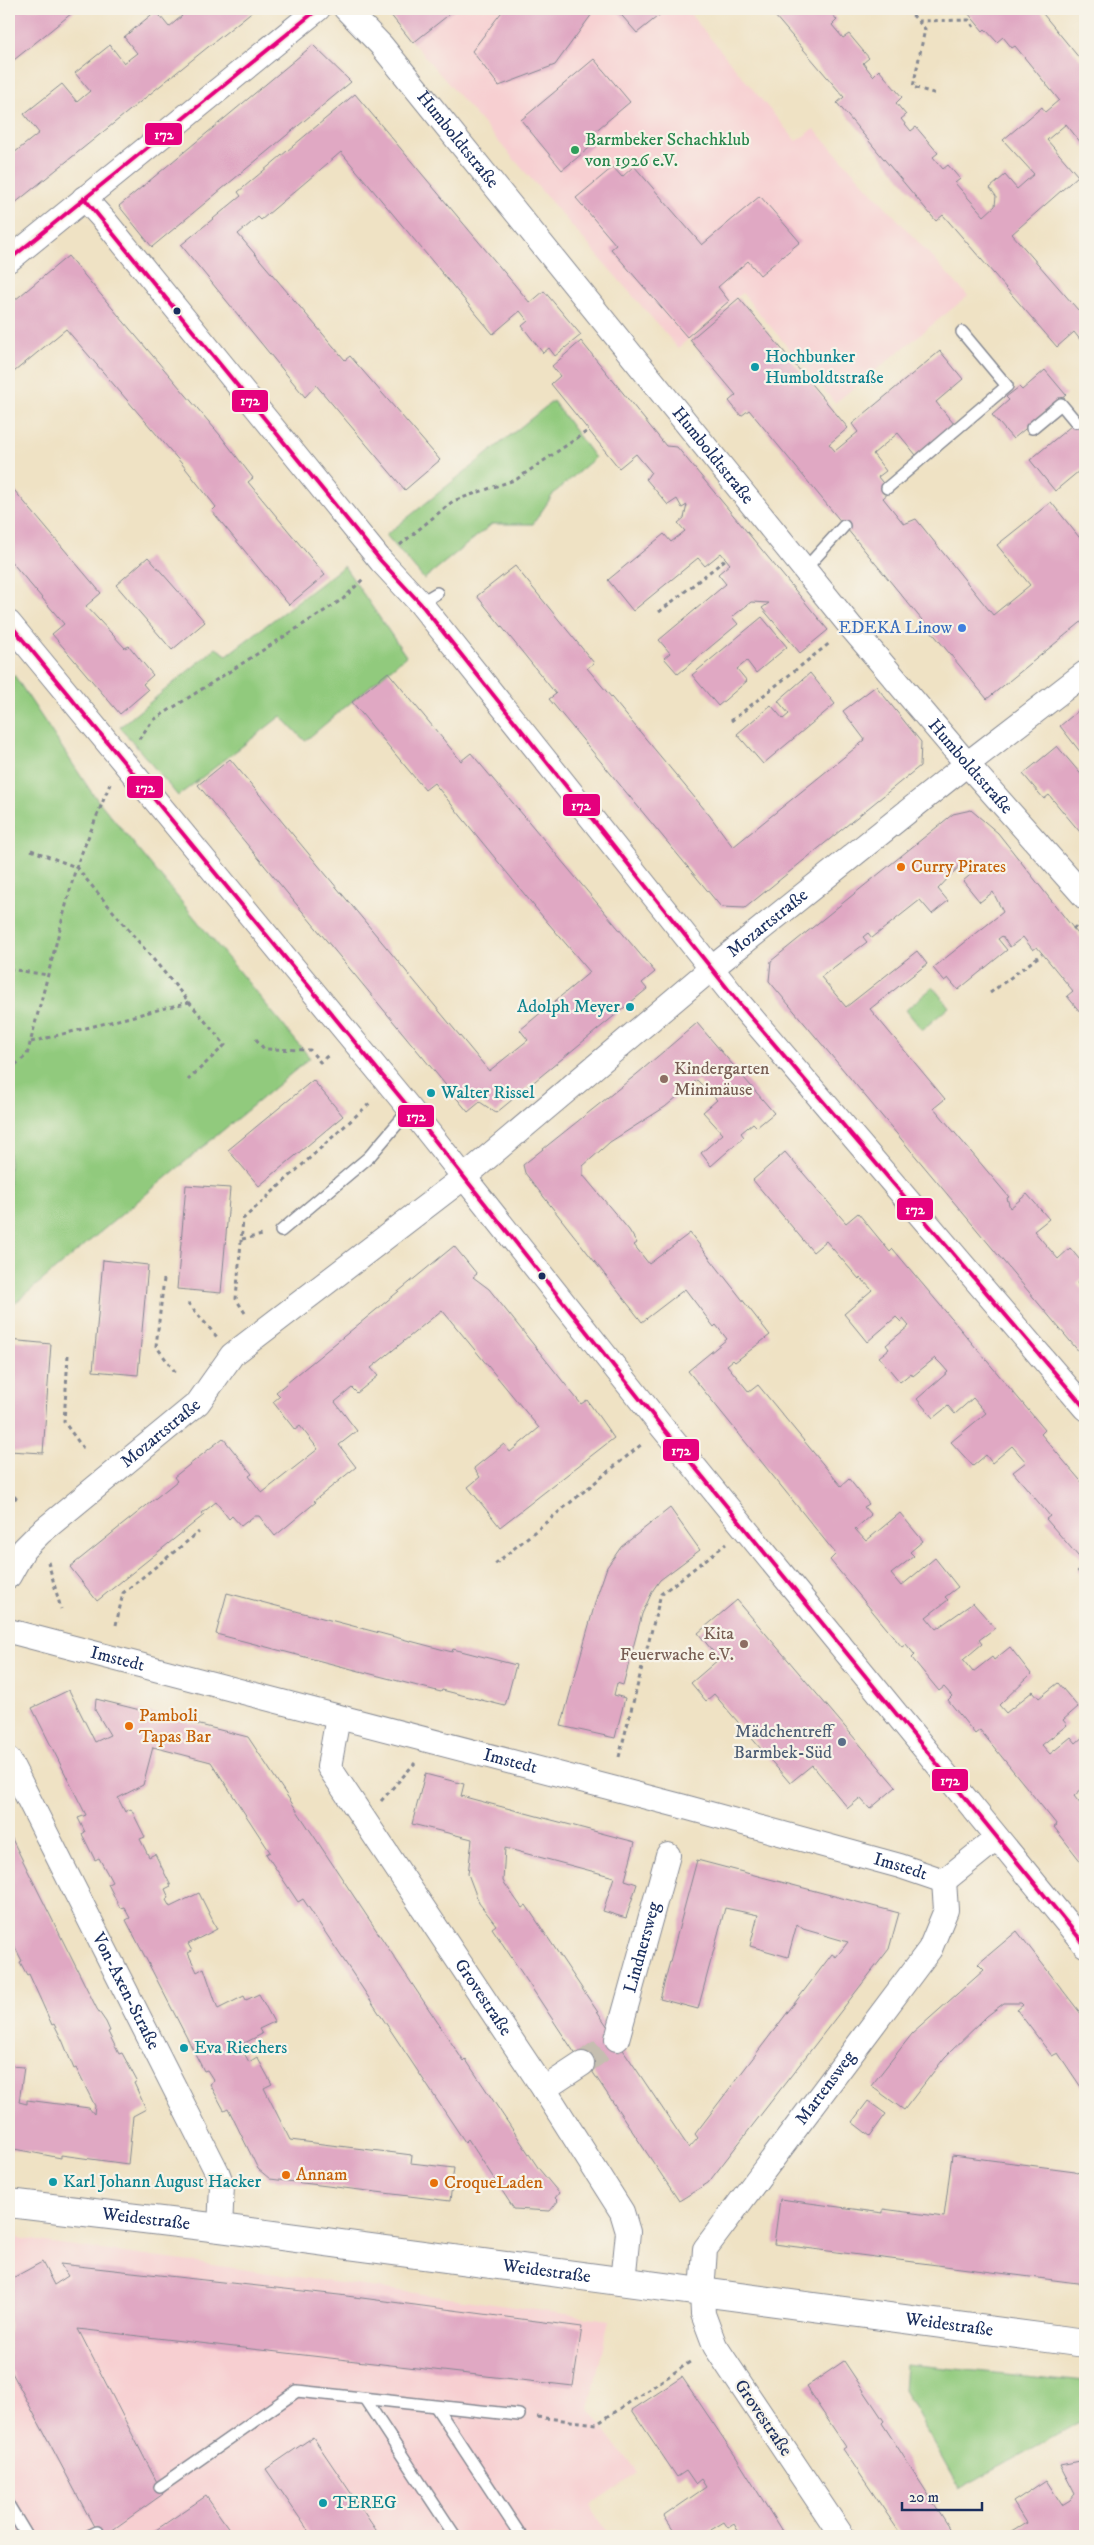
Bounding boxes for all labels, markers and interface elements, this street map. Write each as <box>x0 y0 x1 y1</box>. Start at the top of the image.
street label: Humboldtstraße <box>412 87 503 193</box>
line badge: 172 <box>144 122 183 146</box>
text: 172 <box>154 126 175 144</box>
place label: Barmbeker Schachklub von 1926 e.V. <box>584 129 750 172</box>
marker: Barmbeker Schachklub von 1926 e.V. <box>569 144 581 156</box>
unlabelled marker <box>172 306 182 316</box>
place label: Hochbunker Humboldtstraße <box>765 346 884 389</box>
marker: Hochbunker Humboldtstraße <box>749 361 761 373</box>
line badge: 172 <box>231 389 269 413</box>
text: 172 <box>240 392 261 410</box>
street label: Humboldtstraße <box>667 403 758 509</box>
place label: EDEKA Linow <box>838 617 953 639</box>
marker: EDEKA Linow <box>956 622 968 634</box>
street label: Humboldtstraße <box>923 715 1017 819</box>
line badge: 172 <box>126 775 164 799</box>
text: 172 <box>135 779 156 797</box>
line badge: 172 <box>562 793 601 817</box>
text: 172 <box>571 797 592 815</box>
place label: Curry Pirates <box>911 856 1006 878</box>
marker: Curry Pirates <box>895 861 907 873</box>
street label: Mozartstraße <box>723 884 813 962</box>
place label: Adolph Meyer <box>517 996 620 1018</box>
marker: Adolph Meyer <box>624 1001 636 1013</box>
place label: Kindergarten Minimäuse <box>674 1058 770 1101</box>
marker: Kindergarten Minimäuse <box>658 1073 670 1085</box>
place label: Walter Rissel <box>440 1082 535 1104</box>
marker: Walter Rissel <box>425 1087 437 1099</box>
line badge: 172 <box>397 1104 435 1128</box>
text: 172 <box>406 1108 427 1126</box>
line badge: 172 <box>896 1197 934 1221</box>
text: 172 <box>905 1201 926 1219</box>
unlabelled marker <box>537 1271 547 1281</box>
street label: Mozartstraße <box>116 1394 205 1473</box>
line badge: 172 <box>662 1438 700 1462</box>
text: 172 <box>671 1442 692 1460</box>
place label: Kita Feuerwache e.V. <box>620 1623 734 1666</box>
marker: Kita Feuerwache e.V. <box>738 1638 750 1650</box>
street label: Imstedt <box>88 1642 147 1677</box>
place label: Pamboli Tapas Bar <box>139 1705 211 1748</box>
marker: Pamboli Tapas Bar <box>123 1720 135 1732</box>
place label: Mädchentreff Barmbek-Süd <box>734 1721 835 1764</box>
marker: Mädchentreff Barmbek-Süd <box>836 1736 848 1748</box>
street label: Imstedt <box>481 1744 540 1779</box>
line badge: 172 <box>931 1768 969 1792</box>
text: 172 <box>940 1772 961 1790</box>
street label: Imstedt <box>871 1848 930 1886</box>
street label: Lindnersweg <box>619 1899 665 1995</box>
street label: Von-Axen-Straße <box>87 1928 164 2053</box>
street label: Grovestraße <box>449 1955 516 2040</box>
place label: Eva Riechers <box>194 2037 287 2059</box>
marker: Eva Riechers <box>178 2042 190 2054</box>
street label: Martensweg <box>791 2046 861 2130</box>
place label: Annam <box>296 2164 347 2186</box>
marker: Annam <box>280 2169 292 2181</box>
place label: Karl Johann August Hacker <box>63 2171 261 2193</box>
place label: CroqueLaden <box>444 2172 543 2194</box>
marker: Karl Johann August Hacker <box>47 2176 59 2188</box>
marker: CroqueLaden <box>428 2177 440 2189</box>
street label: Weidestraße <box>100 2203 191 2235</box>
street label: Weidestraße <box>500 2255 592 2288</box>
street label: Weidestraße <box>903 2308 994 2342</box>
street label: Grovestraße <box>729 2375 797 2461</box>
scale bar <box>902 2480 982 2512</box>
text: 20 m <box>909 2488 939 2507</box>
place label: TEREG <box>333 2492 397 2514</box>
marker: TEREG <box>317 2497 329 2509</box>

